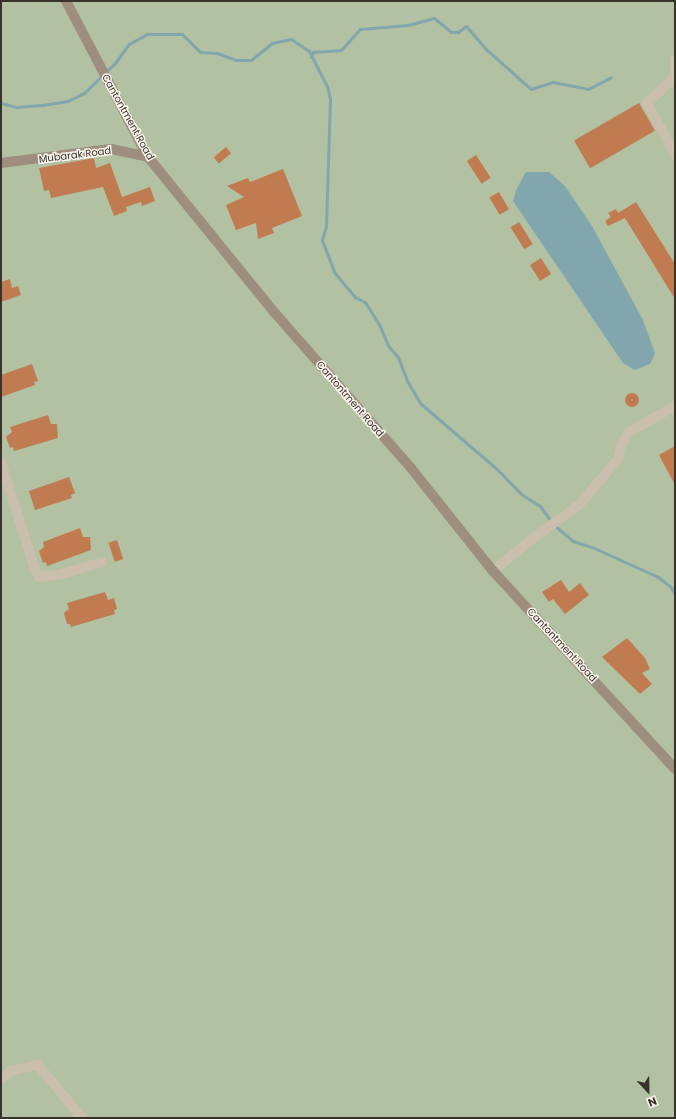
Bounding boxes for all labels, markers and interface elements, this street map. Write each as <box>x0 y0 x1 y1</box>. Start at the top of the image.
street label: Cantontment Road <box>99 72 157 162</box>
street label: Mubarak Road <box>38 145 112 165</box>
street label: Cantontment Road <box>314 359 386 439</box>
street label: Cantontment Road <box>525 606 599 684</box>
north arrow <box>628 1071 668 1111</box>
text: N <box>646 1093 659 1111</box>

